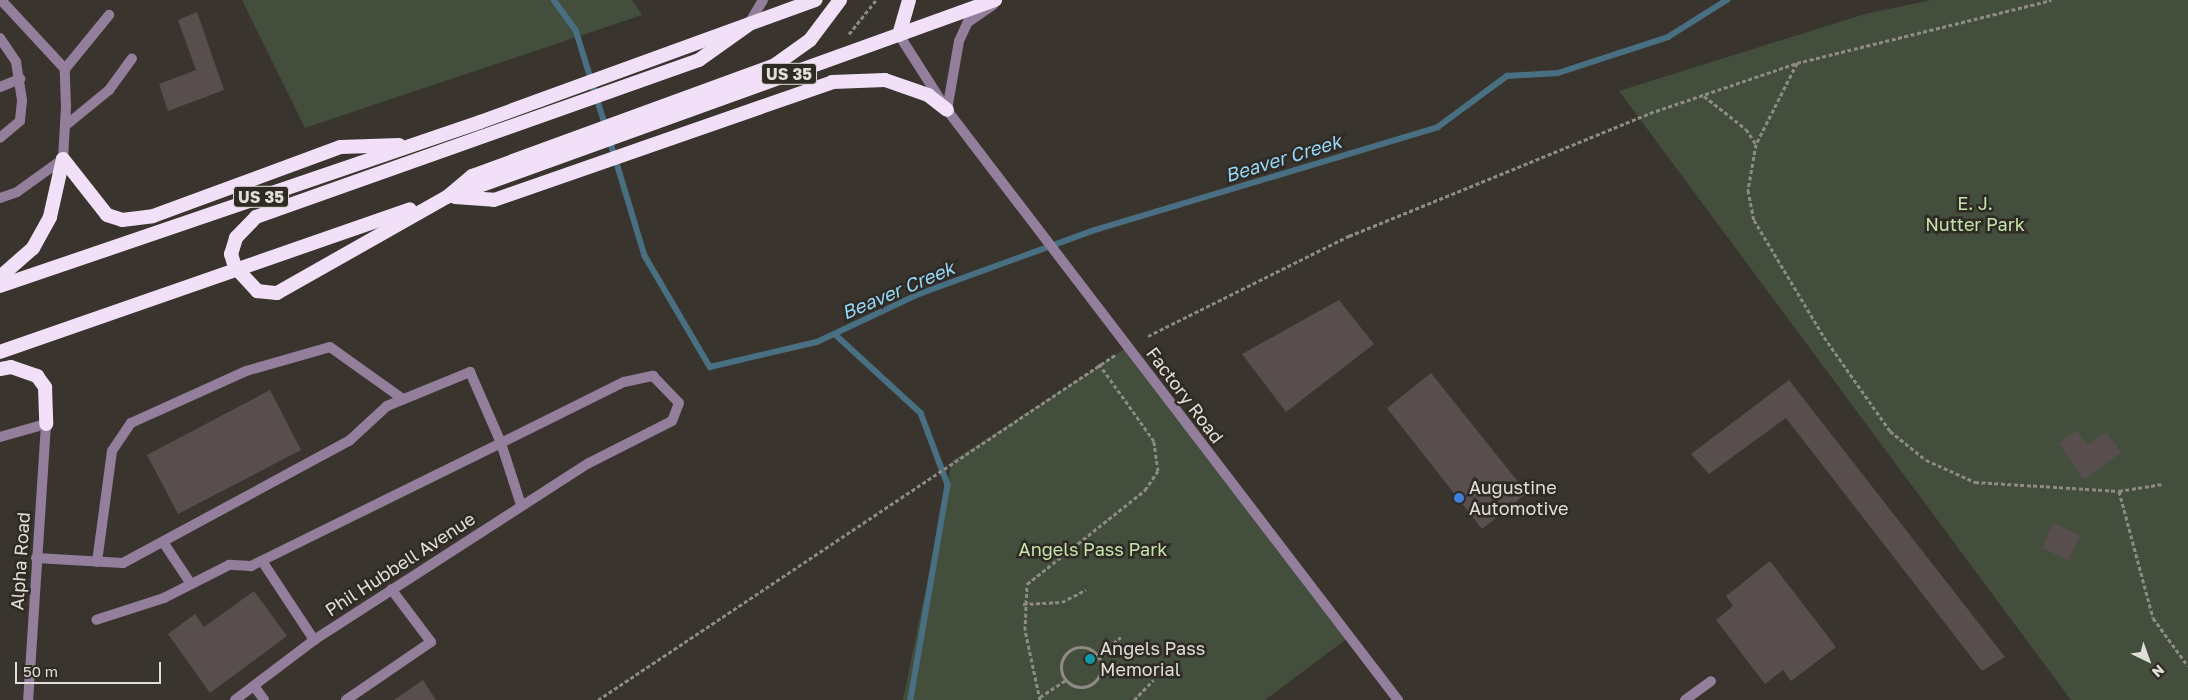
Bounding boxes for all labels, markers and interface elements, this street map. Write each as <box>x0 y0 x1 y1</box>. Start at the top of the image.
road number: US 35 <box>760 61 818 88</box>
water label: Beaver Creek <box>1222 129 1344 187</box>
road number: US 35 <box>232 183 290 210</box>
park label: E. J. Nutter Park <box>1925 193 2025 235</box>
water label: Beaver Creek <box>838 256 958 324</box>
street label: Factory Road <box>1142 343 1228 447</box>
place label: Augustine Automotive <box>1469 477 1569 520</box>
marker: Augustine Automotive <box>1453 492 1465 504</box>
street label: Phil Hubbell Avenue <box>321 507 479 621</box>
street label: Alpha Road <box>6 511 34 611</box>
park label: Angels Pass Park <box>1019 538 1167 560</box>
north arrow <box>2123 635 2173 685</box>
place label: Angels Pass Memorial <box>1100 638 1205 681</box>
scale bar <box>18 652 164 684</box>
marker: Angels Pass Memorial <box>1084 653 1096 665</box>
text: 50 m <box>23 662 58 680</box>
text: N <box>2149 662 2168 681</box>

